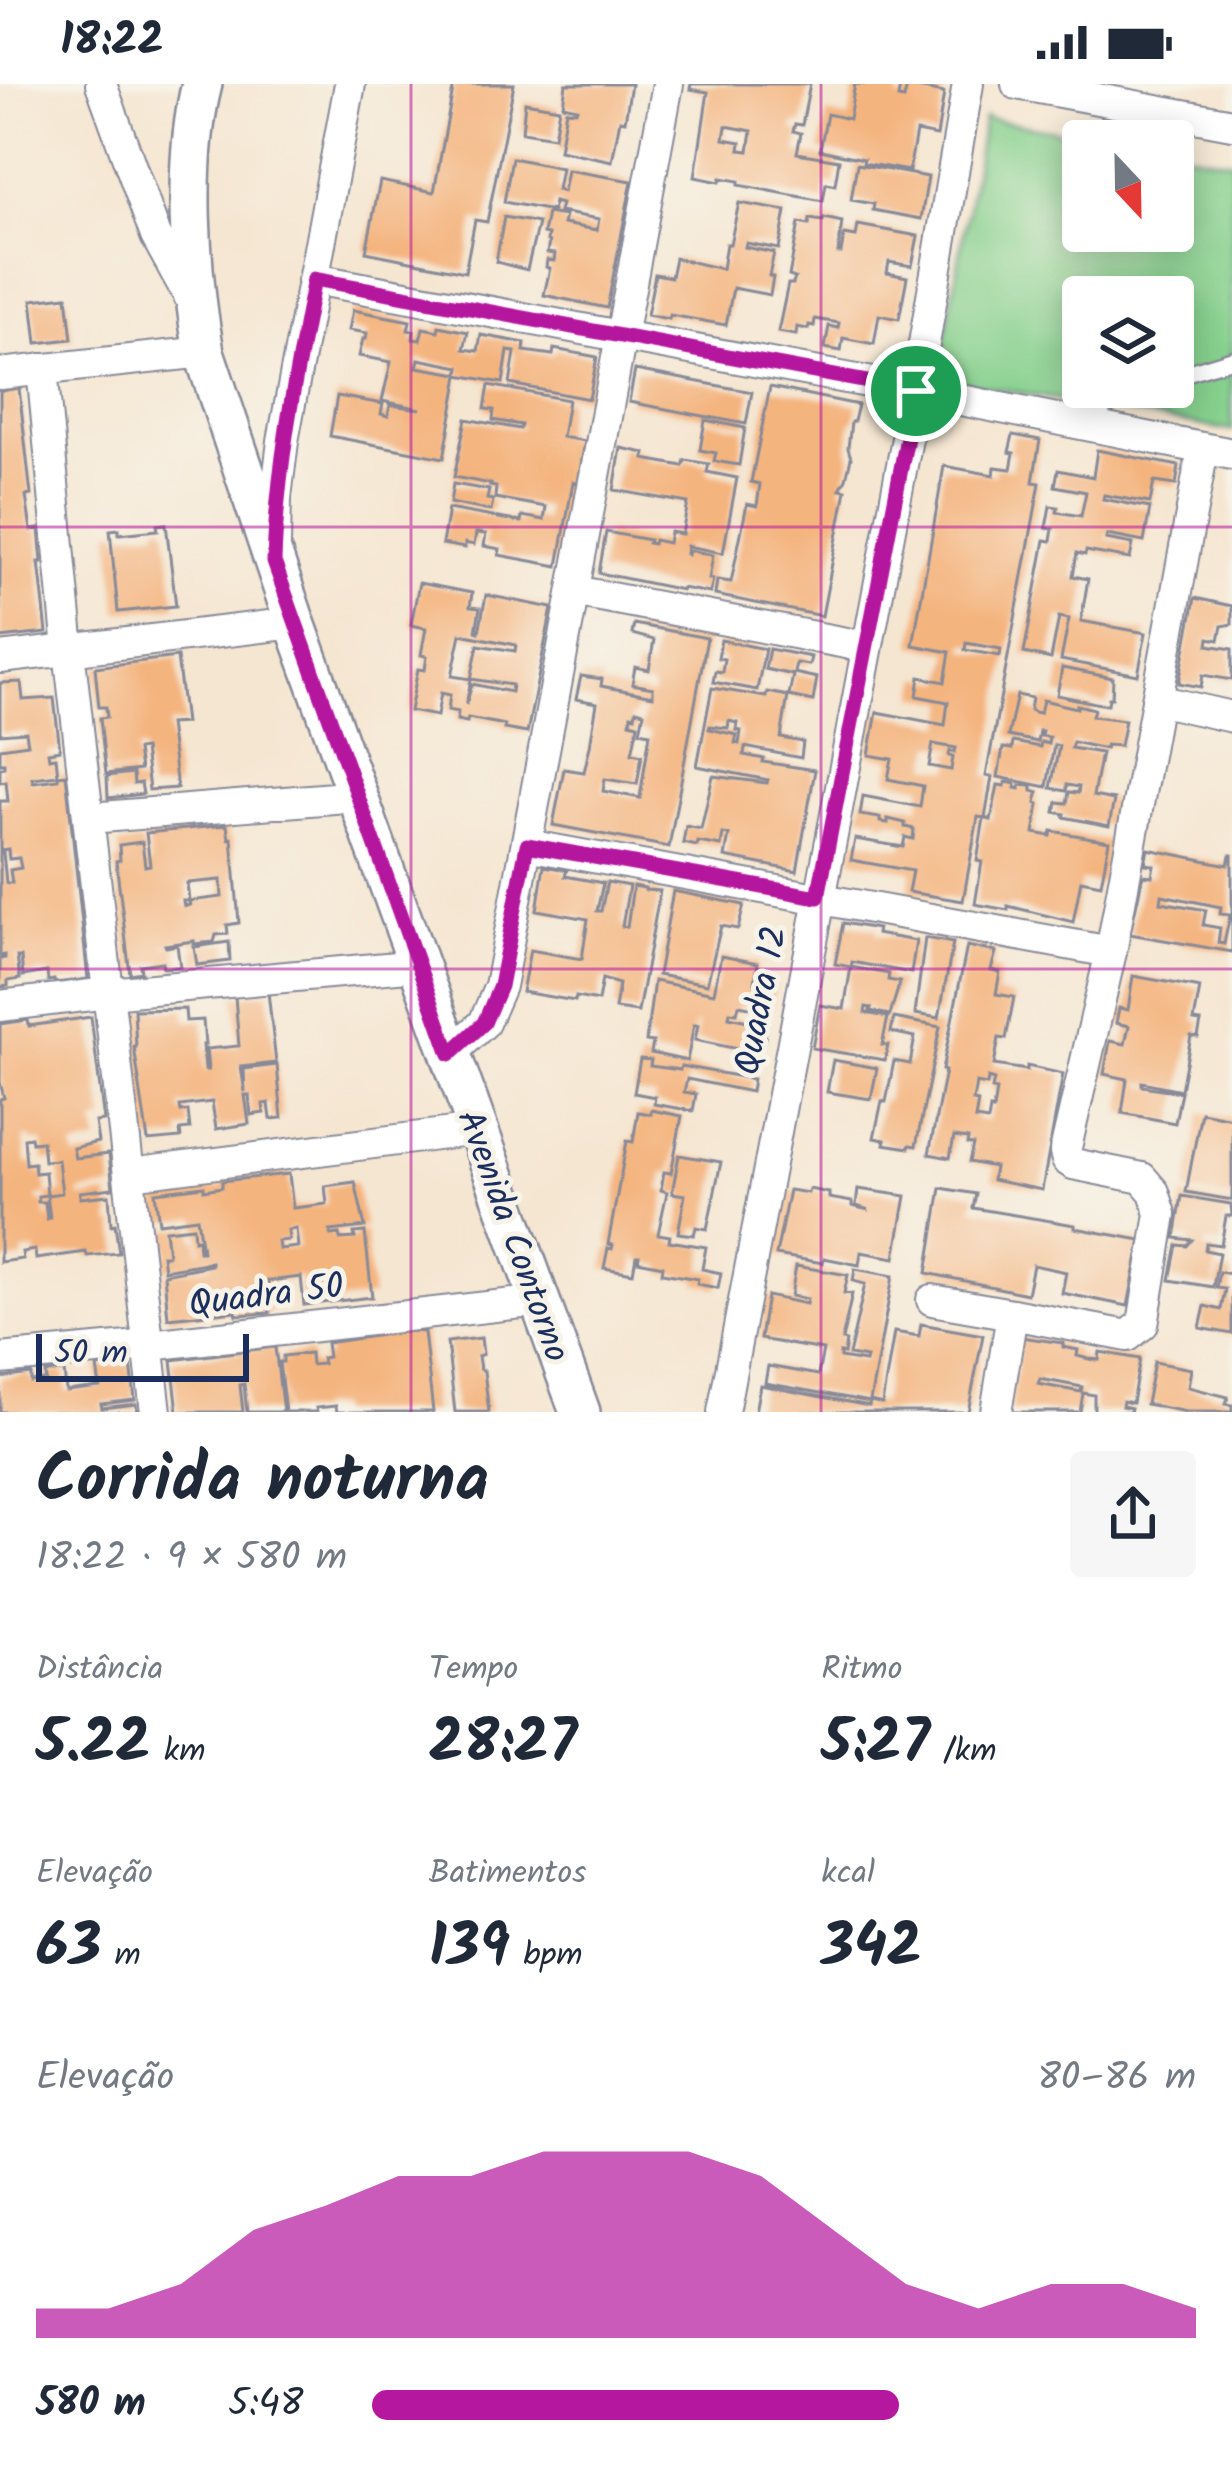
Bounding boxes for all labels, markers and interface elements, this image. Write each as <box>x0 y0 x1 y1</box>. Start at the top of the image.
text: 18:22 <box>60 6 164 78</box>
north arrow <box>1062 120 1194 252</box>
map controls <box>1062 120 1194 408</box>
button: layers <box>1062 276 1194 408</box>
pin <box>865 340 967 442</box>
icon: arrive <box>883 358 949 424</box>
street label: Quadra 12 <box>720 921 805 1080</box>
street label: Avenida Contorno <box>440 1102 584 1370</box>
street label: Quadra 50 <box>186 1259 347 1334</box>
scale bar <box>36 1328 249 1381</box>
text: 50 m <box>54 1328 128 1381</box>
text: Corrida noturna <box>36 1430 489 1535</box>
button: share <box>1070 1451 1196 1577</box>
text: 18:22 · 9 × 580 m <box>36 1528 347 1590</box>
text: Distância <box>36 1644 163 1697</box>
text: Tempo <box>429 1644 518 1697</box>
text: Ritmo <box>821 1644 902 1697</box>
text: 5.22 <box>36 1697 151 1793</box>
text: 28:27 <box>429 1697 577 1793</box>
text: 5:27 <box>821 1697 930 1793</box>
text: km <box>151 1726 206 1779</box>
text: /km <box>930 1726 996 1779</box>
text: Elevação <box>36 1848 153 1901</box>
text: Batimentos <box>429 1848 586 1901</box>
text: kcal <box>821 1848 875 1901</box>
text: 63 <box>36 1901 101 1997</box>
text: 139 <box>429 1901 510 1997</box>
text: 342 <box>821 1901 922 1997</box>
text: m <box>101 1930 141 1983</box>
text: bpm <box>510 1930 583 1983</box>
text: Elevação <box>36 2048 174 2110</box>
text: 80–86 m <box>1037 2048 1196 2110</box>
text: 580 m <box>36 2374 146 2436</box>
text: 5:48 <box>228 2374 304 2436</box>

